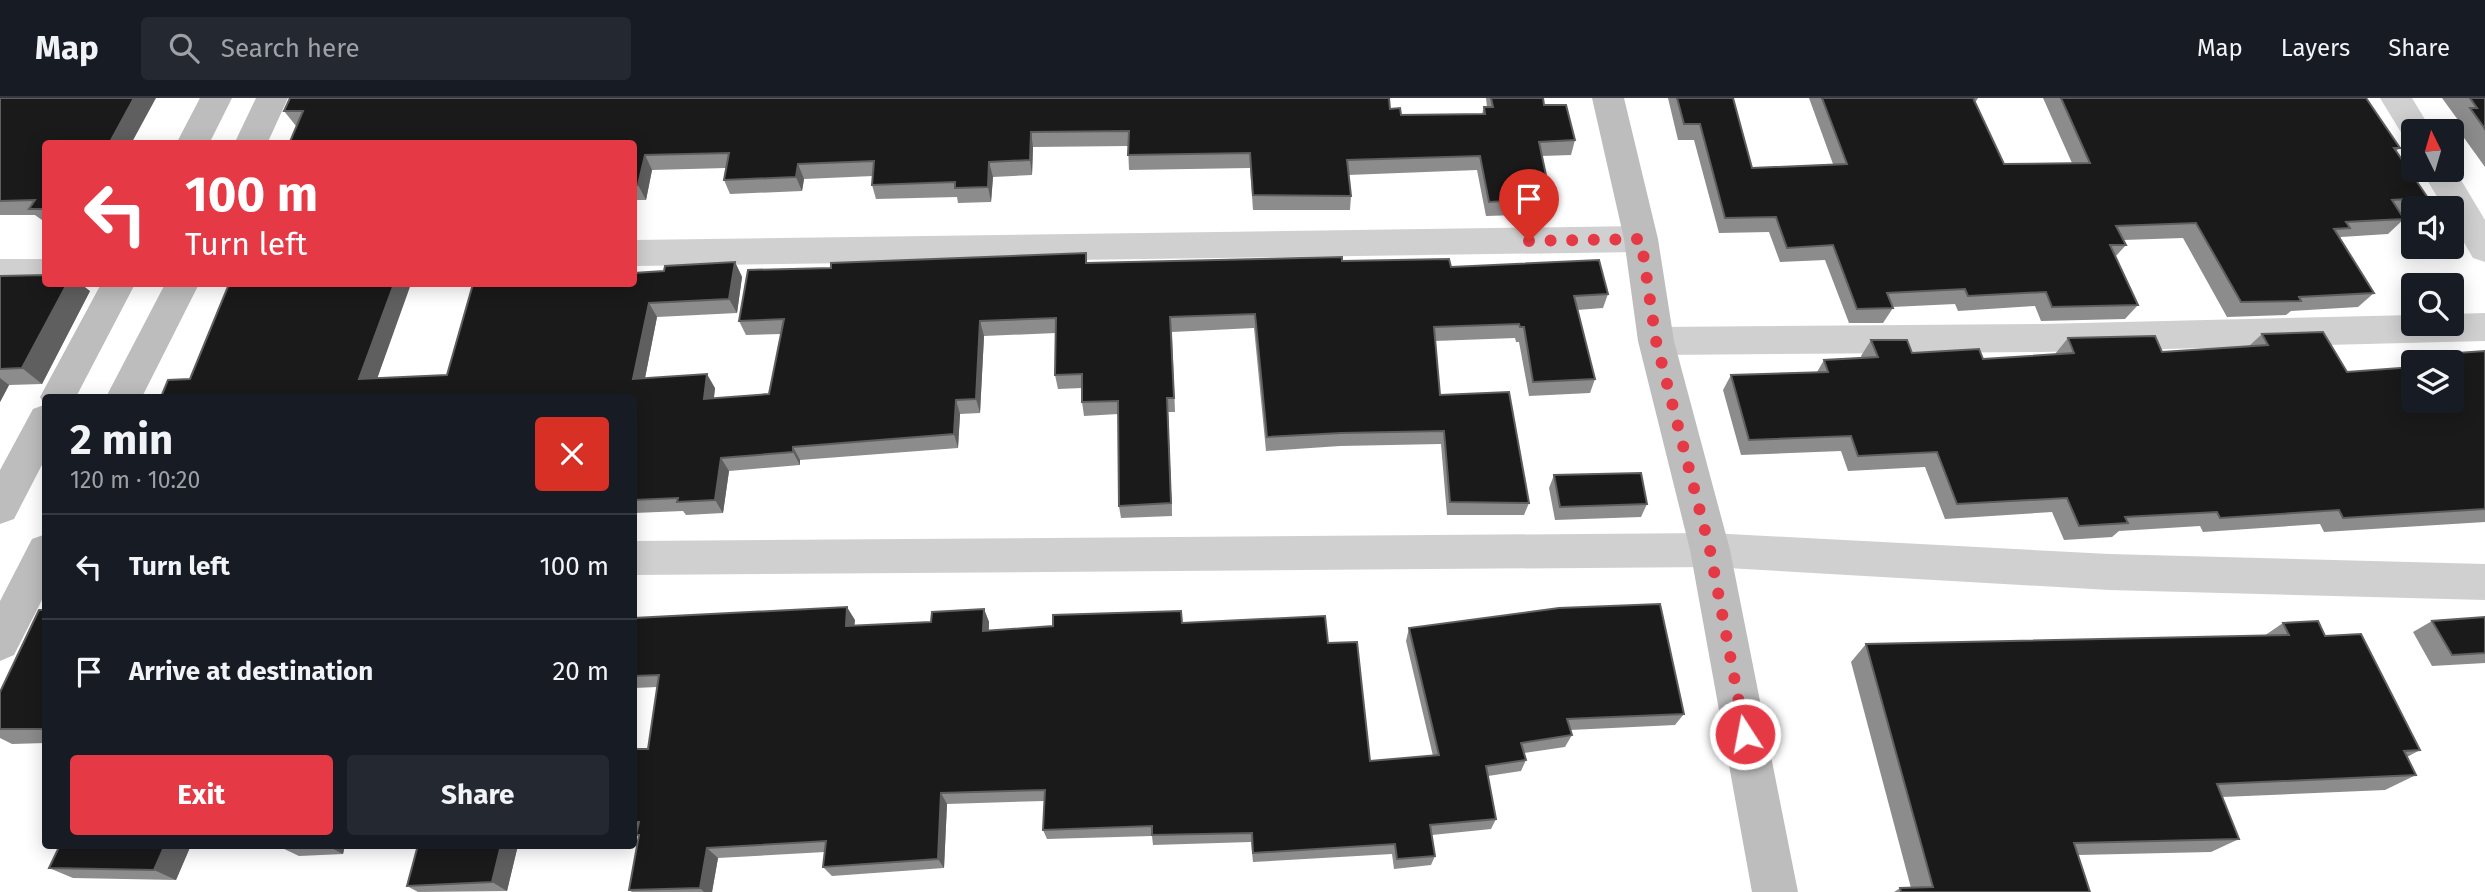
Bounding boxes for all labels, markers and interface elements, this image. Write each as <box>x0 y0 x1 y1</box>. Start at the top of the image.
search box <box>141 17 631 80</box>
text: Map <box>35 28 99 68</box>
icon: search <box>165 29 203 67</box>
text: Search here <box>221 33 360 64</box>
text: Map <box>2197 34 2243 62</box>
text: Layers <box>2281 34 2350 62</box>
text: Share <box>2388 34 2450 62</box>
north arrow <box>2401 119 2464 182</box>
map controls <box>2401 119 2464 413</box>
text: 100 m <box>185 165 318 224</box>
icon: left <box>70 168 161 259</box>
pin <box>1499 169 1559 241</box>
icon: arrive <box>1510 180 1548 218</box>
button: sound <box>2401 196 2464 259</box>
text: Turn left <box>185 225 307 263</box>
button: search <box>2401 273 2464 336</box>
button: layers <box>2401 350 2464 413</box>
text: 2 min <box>70 415 173 465</box>
button: close <box>535 417 609 491</box>
text: 120 m · 10:20 <box>70 466 200 494</box>
icon: left <box>70 548 108 586</box>
text: Turn left <box>129 551 230 582</box>
text: 100 m <box>540 551 609 582</box>
icon: arrive <box>70 653 108 691</box>
text: Arrive at destination <box>129 656 373 687</box>
text: 20 m <box>552 656 609 687</box>
position arrow <box>1708 697 1782 771</box>
button: Exit <box>70 755 333 835</box>
button: Share <box>347 755 609 835</box>

